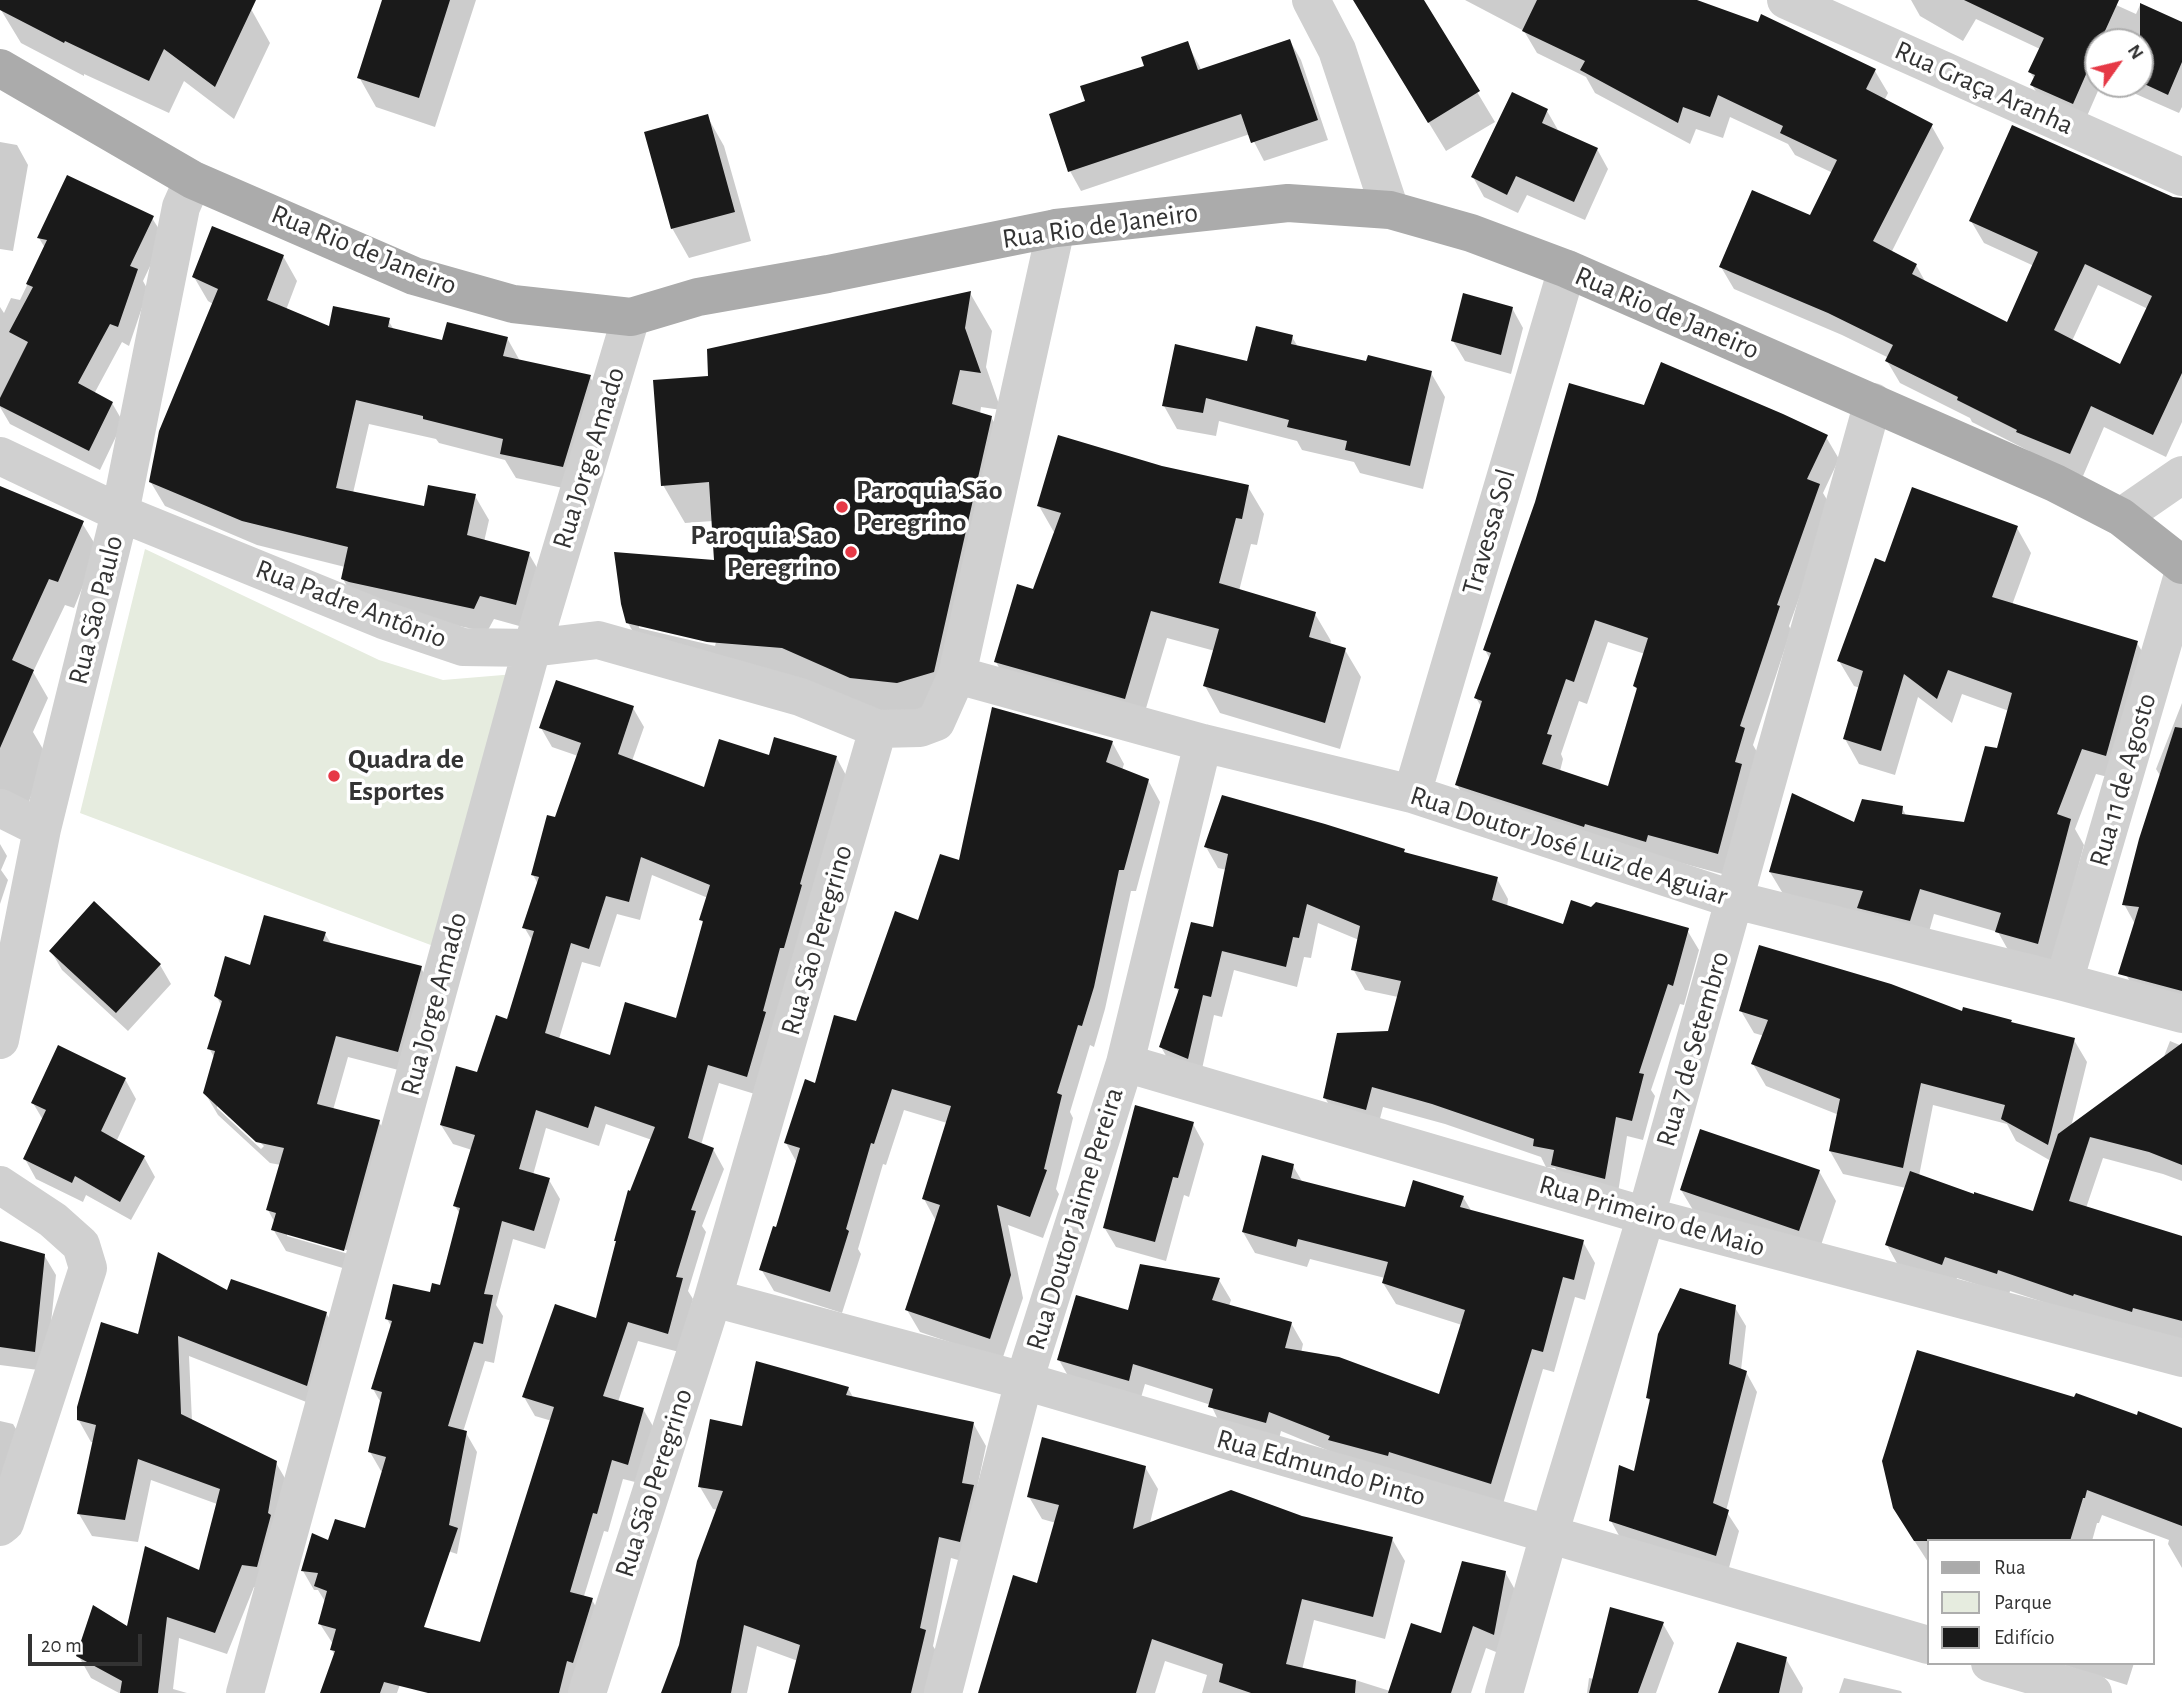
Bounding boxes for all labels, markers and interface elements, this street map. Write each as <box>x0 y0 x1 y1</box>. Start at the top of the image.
north arrow <box>2084 28 2154 98</box>
street label: Rua Graça Aranha <box>1889 34 2079 142</box>
text: N <box>2124 41 2147 63</box>
street label: Rua Rio de Janeiro <box>1000 196 1200 256</box>
street label: Rua Rio de Janeiro <box>266 197 462 303</box>
street label: Rua Rio de Janeiro <box>1570 259 1764 367</box>
street label: Rua Jorge Amado <box>545 363 633 553</box>
street label: Travessa Sol <box>1455 465 1523 599</box>
place label: Paroquia São Peregrino <box>856 474 1003 540</box>
marker: Paroquia São Peregrino <box>834 499 850 515</box>
place label: Paroquia Sao Peregrino <box>690 519 837 585</box>
street label: Rua São Paulo <box>61 532 131 688</box>
marker: Paroquia Sao Peregrino <box>843 544 859 560</box>
street label: Rua Padre Antônio <box>251 552 451 656</box>
street label: Rua 11 de Agosto <box>2082 689 2164 871</box>
place label: Quadra de Esportes <box>348 743 464 809</box>
marker: Quadra de Esportes <box>326 768 342 784</box>
street label: Rua Doutor José Luiz de Aguiar <box>1406 779 1732 913</box>
street label: Rua São Peregrino <box>774 841 860 1039</box>
street label: Rua Jorge Amado <box>393 909 475 1099</box>
street label: Rua 7 de Setembro <box>1649 948 1737 1150</box>
street label: Rua Doutor Jaime Pereira <box>1019 1084 1131 1354</box>
street label: Rua Primeiro de Maio <box>1535 1168 1769 1264</box>
street label: Rua São Peregrino <box>608 1384 700 1582</box>
street label: Rua Edmundo Pinto <box>1213 1422 1429 1514</box>
legend <box>1926 1539 2154 1665</box>
text: Rua <box>1994 1557 2026 1578</box>
text: Parque <box>1994 1592 2052 1613</box>
scale bar <box>32 1620 145 1664</box>
text: Edifício <box>1994 1627 2054 1648</box>
text: 20 m <box>41 1635 82 1656</box>

